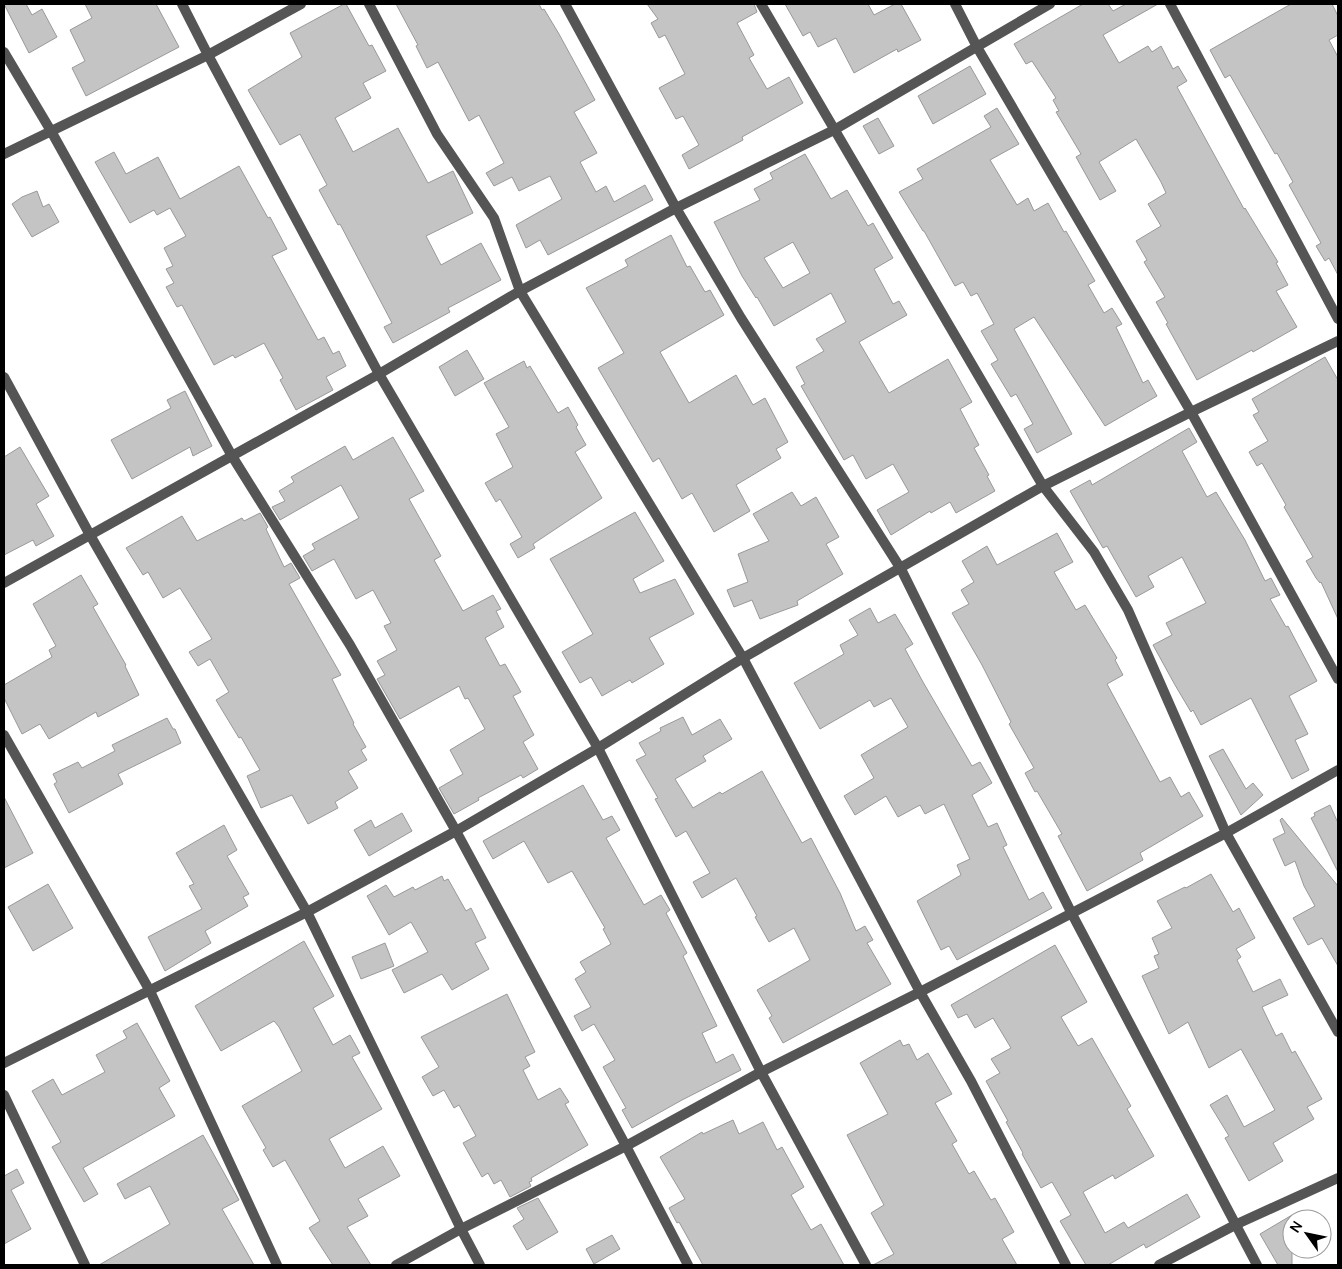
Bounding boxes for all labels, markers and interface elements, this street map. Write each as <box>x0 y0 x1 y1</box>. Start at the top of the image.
north arrow <box>1282 1209 1332 1259</box>
text: N <box>1285 1217 1306 1236</box>

